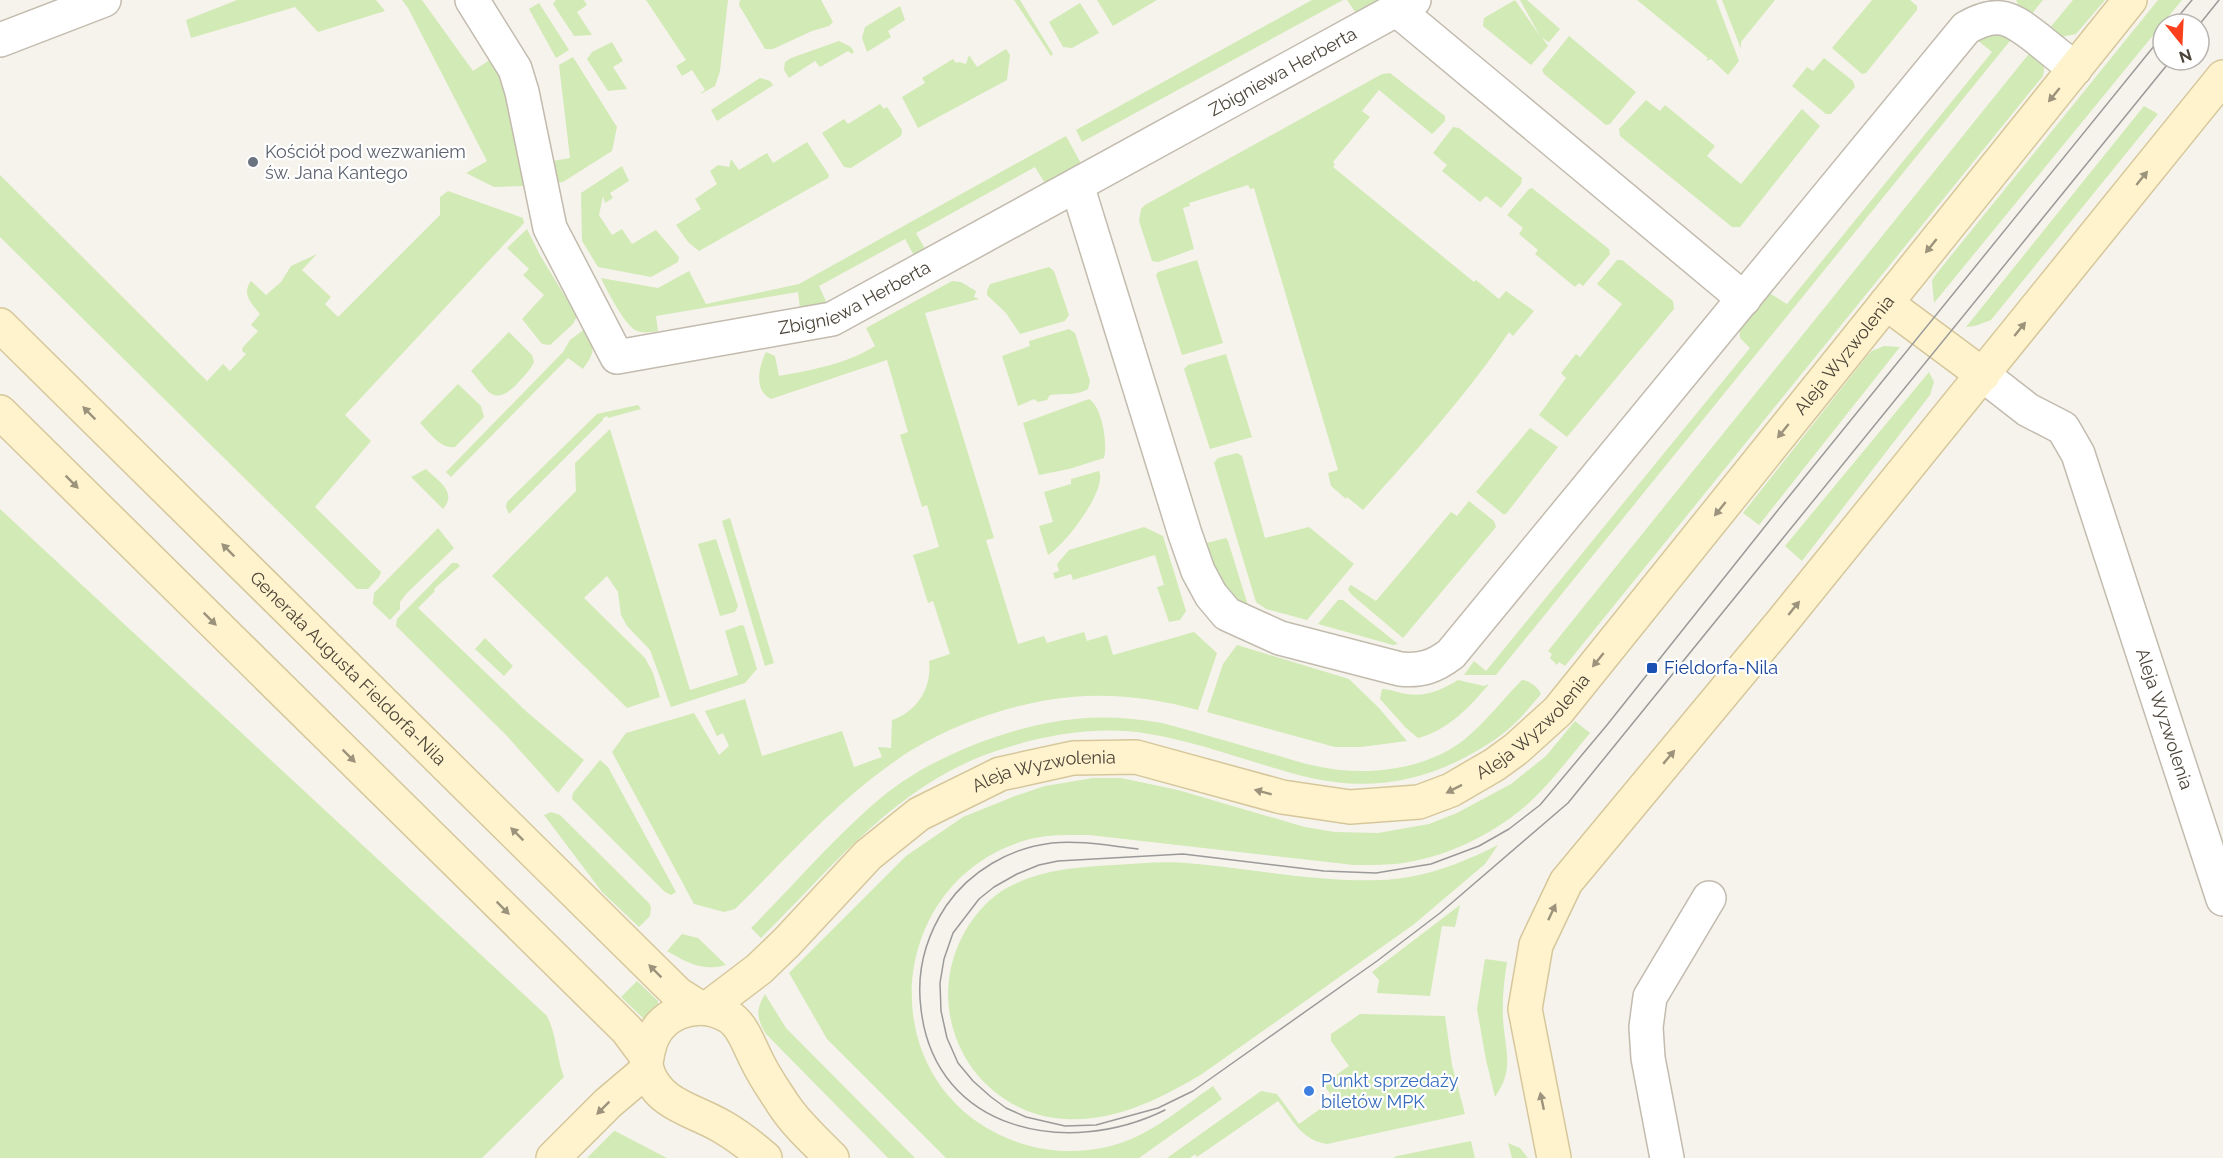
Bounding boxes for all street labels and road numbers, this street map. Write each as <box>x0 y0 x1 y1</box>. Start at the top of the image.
street label: Zbigniewa Herberta <box>1205 23 1360 120</box>
street label: Zbigniewa Herberta <box>777 256 934 338</box>
street label: Aleja Wyzwolenia <box>1790 291 1898 419</box>
street label: Generała Augusta Fieldorfa-Nila <box>246 567 451 770</box>
street label: Aleja Wyzwolenia <box>2132 645 2198 792</box>
street label: Aleja Wyzwolenia <box>1472 669 1594 783</box>
street label: Aleja Wyzwolenia <box>968 746 1116 796</box>

